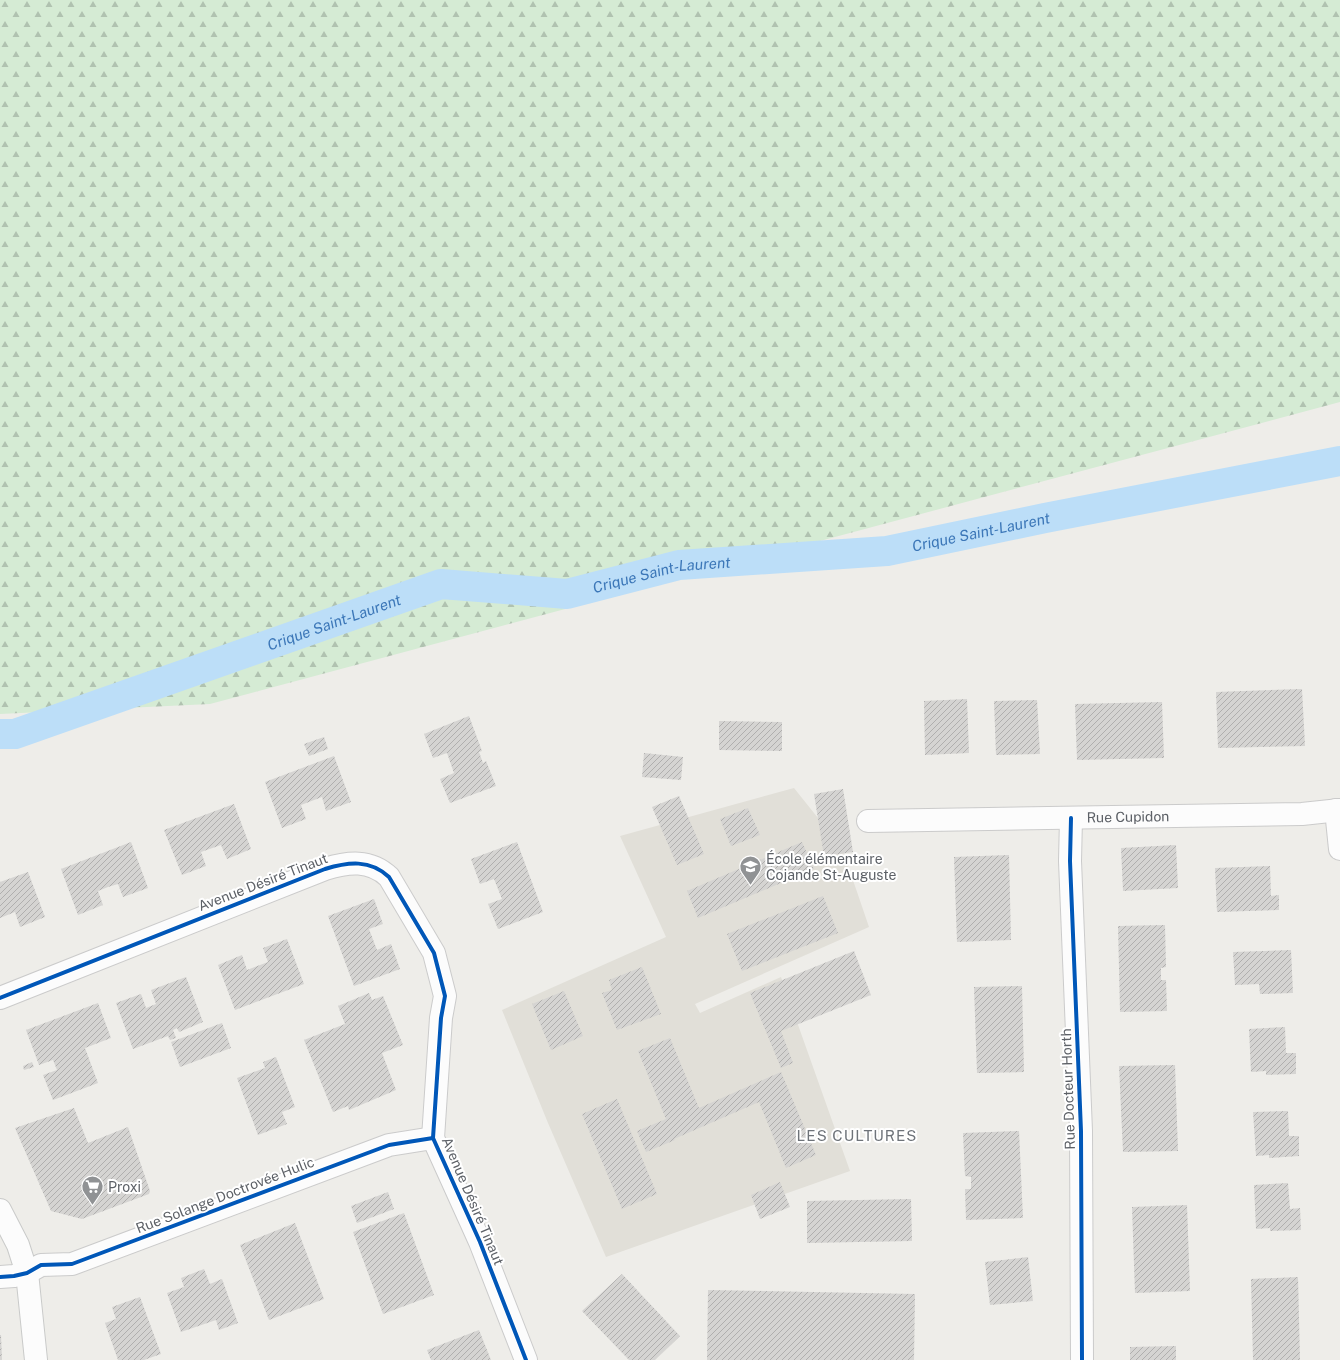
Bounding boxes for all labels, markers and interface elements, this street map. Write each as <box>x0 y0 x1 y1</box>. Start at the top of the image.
water label: Crique Saint-Laurent <box>910 509 1052 554</box>
water label: Crique Saint-Laurent <box>591 553 731 596</box>
water label: Crique Saint-Laurent <box>265 590 403 653</box>
street label: Rue Cupidon <box>1086 808 1169 825</box>
street label: Avenue Désiré Tinaut <box>196 850 330 914</box>
place label: École élémentaire Cojande St-Auguste <box>766 850 896 883</box>
school or university icon: École élémentaire Cojande St-Auguste <box>737 854 763 887</box>
street label: Rue Docteur Horth <box>1058 1028 1078 1150</box>
district label: LES CULTURES <box>797 1127 917 1144</box>
street label: Avenue Désiré Tinaut <box>439 1135 507 1267</box>
street label: Rue Solange Doctrovée Hulic <box>134 1154 316 1236</box>
supermarket icon: Proxi <box>80 1174 106 1207</box>
place label: Proxi <box>108 1179 141 1195</box>

